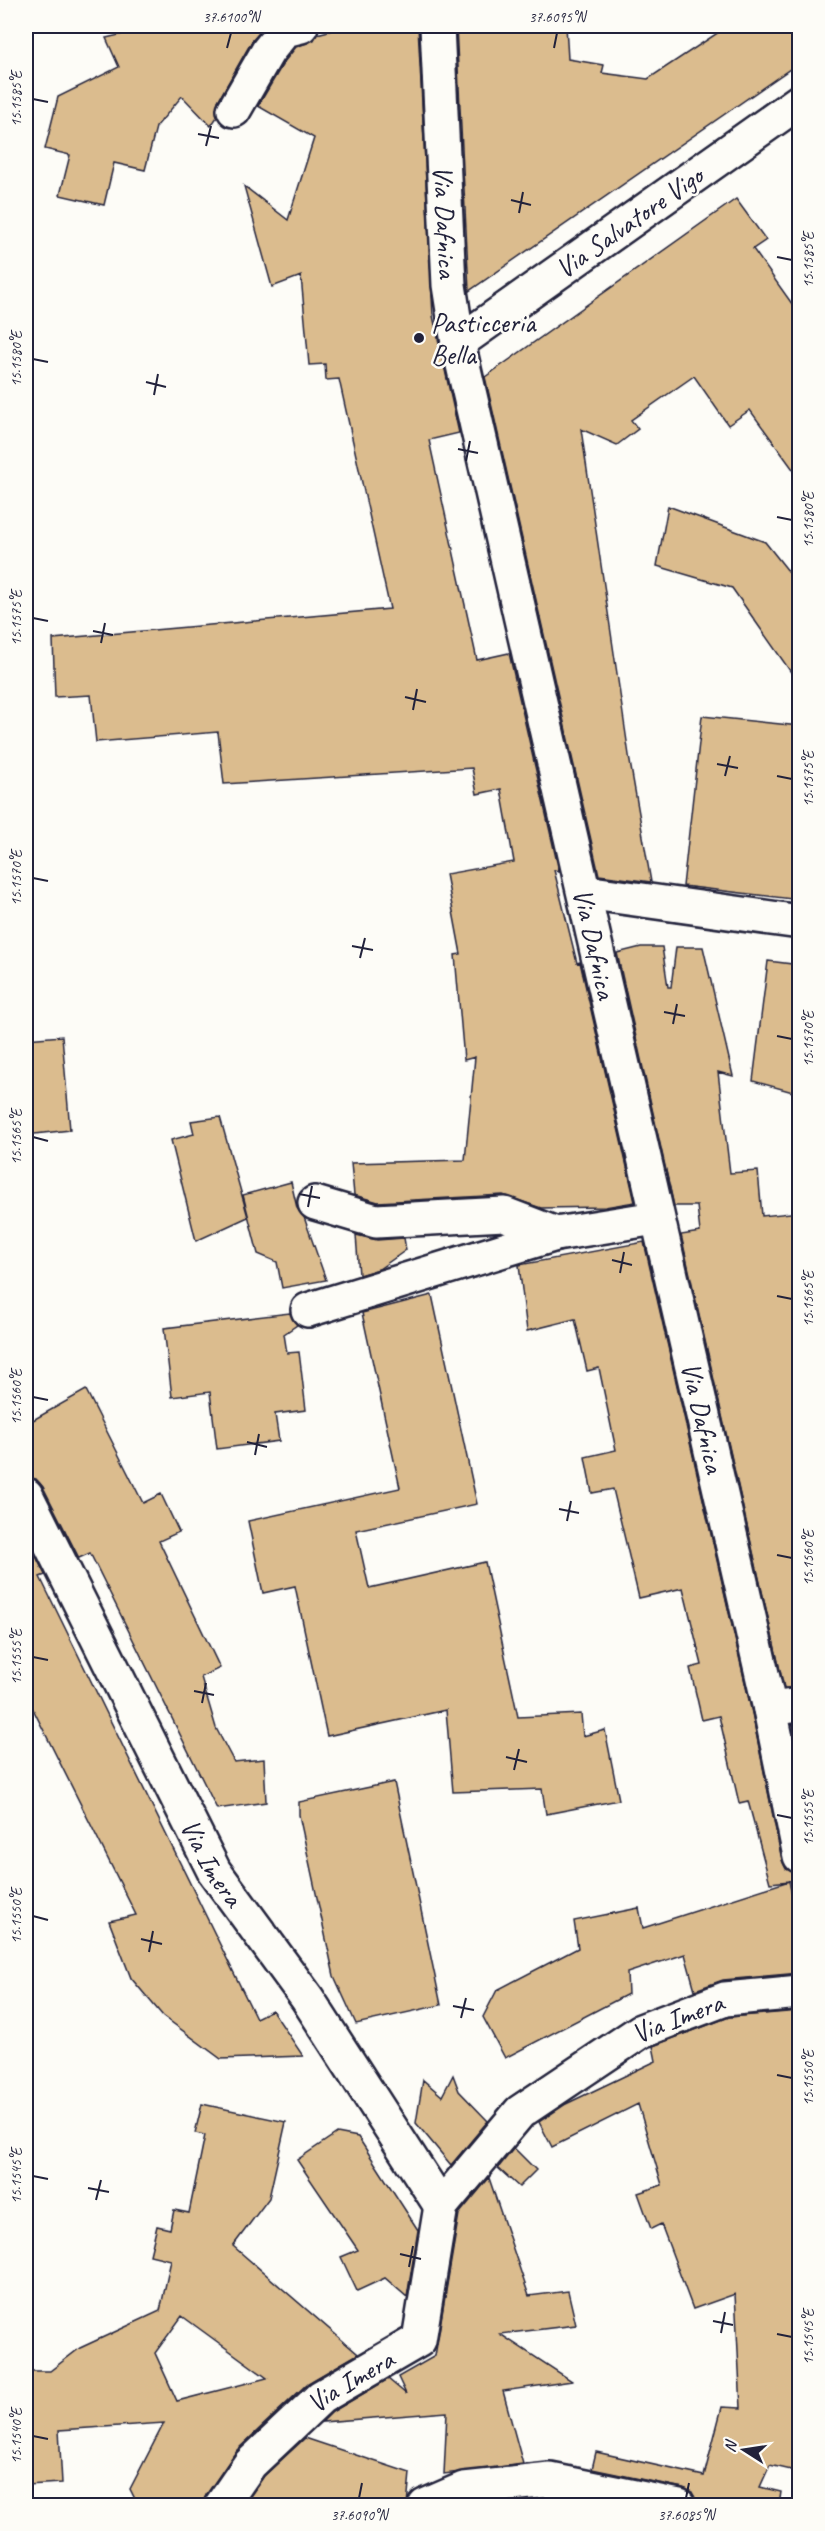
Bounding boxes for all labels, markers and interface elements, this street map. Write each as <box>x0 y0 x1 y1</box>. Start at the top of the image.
text: 37.6100°N <box>203 8 262 27</box>
text: 37.6095°N <box>529 8 588 27</box>
text: 15.1585°E <box>7 69 26 127</box>
street label: Via Salvatore Vigo <box>548 157 712 286</box>
street label: Via Dafnica <box>426 165 466 280</box>
text: 15.1585°E <box>799 230 818 288</box>
place label: Pasticceria Bella <box>431 305 537 372</box>
text: 15.1580°E <box>7 329 26 387</box>
marker: Pasticceria Bella <box>412 331 426 345</box>
text: 15.1580°E <box>799 490 818 548</box>
text: 15.1575°E <box>7 588 26 646</box>
text: 15.1575°E <box>799 749 818 807</box>
text: 15.1570°E <box>7 848 26 906</box>
street label: Via Dafnica <box>566 885 625 1004</box>
text: 15.1570°E <box>799 1009 818 1067</box>
text: 15.1565°E <box>7 1107 26 1165</box>
text: 15.1565°E <box>799 1269 818 1327</box>
street label: Via Dafnica <box>674 1359 733 1478</box>
text: 15.1560°E <box>7 1367 26 1425</box>
text: 15.1560°E <box>799 1528 818 1586</box>
text: 15.1555°E <box>7 1627 26 1685</box>
text: 15.1555°E <box>799 1788 818 1846</box>
street label: Via Imera <box>173 1813 252 1914</box>
text: 15.1550°E <box>7 1886 26 1944</box>
street label: Via Imera <box>624 1983 730 2050</box>
text: 15.1550°E <box>799 2048 818 2106</box>
text: 15.1545°E <box>7 2146 26 2204</box>
text: 15.1545°E <box>799 2307 818 2365</box>
street label: Via Imera <box>299 2340 401 2420</box>
text: 15.1540°E <box>7 2406 26 2464</box>
north arrow <box>714 2420 774 2480</box>
text: N <box>719 2437 742 2454</box>
text: 37.6090°N <box>331 2506 390 2525</box>
text: 37.6085°N <box>658 2506 717 2525</box>

